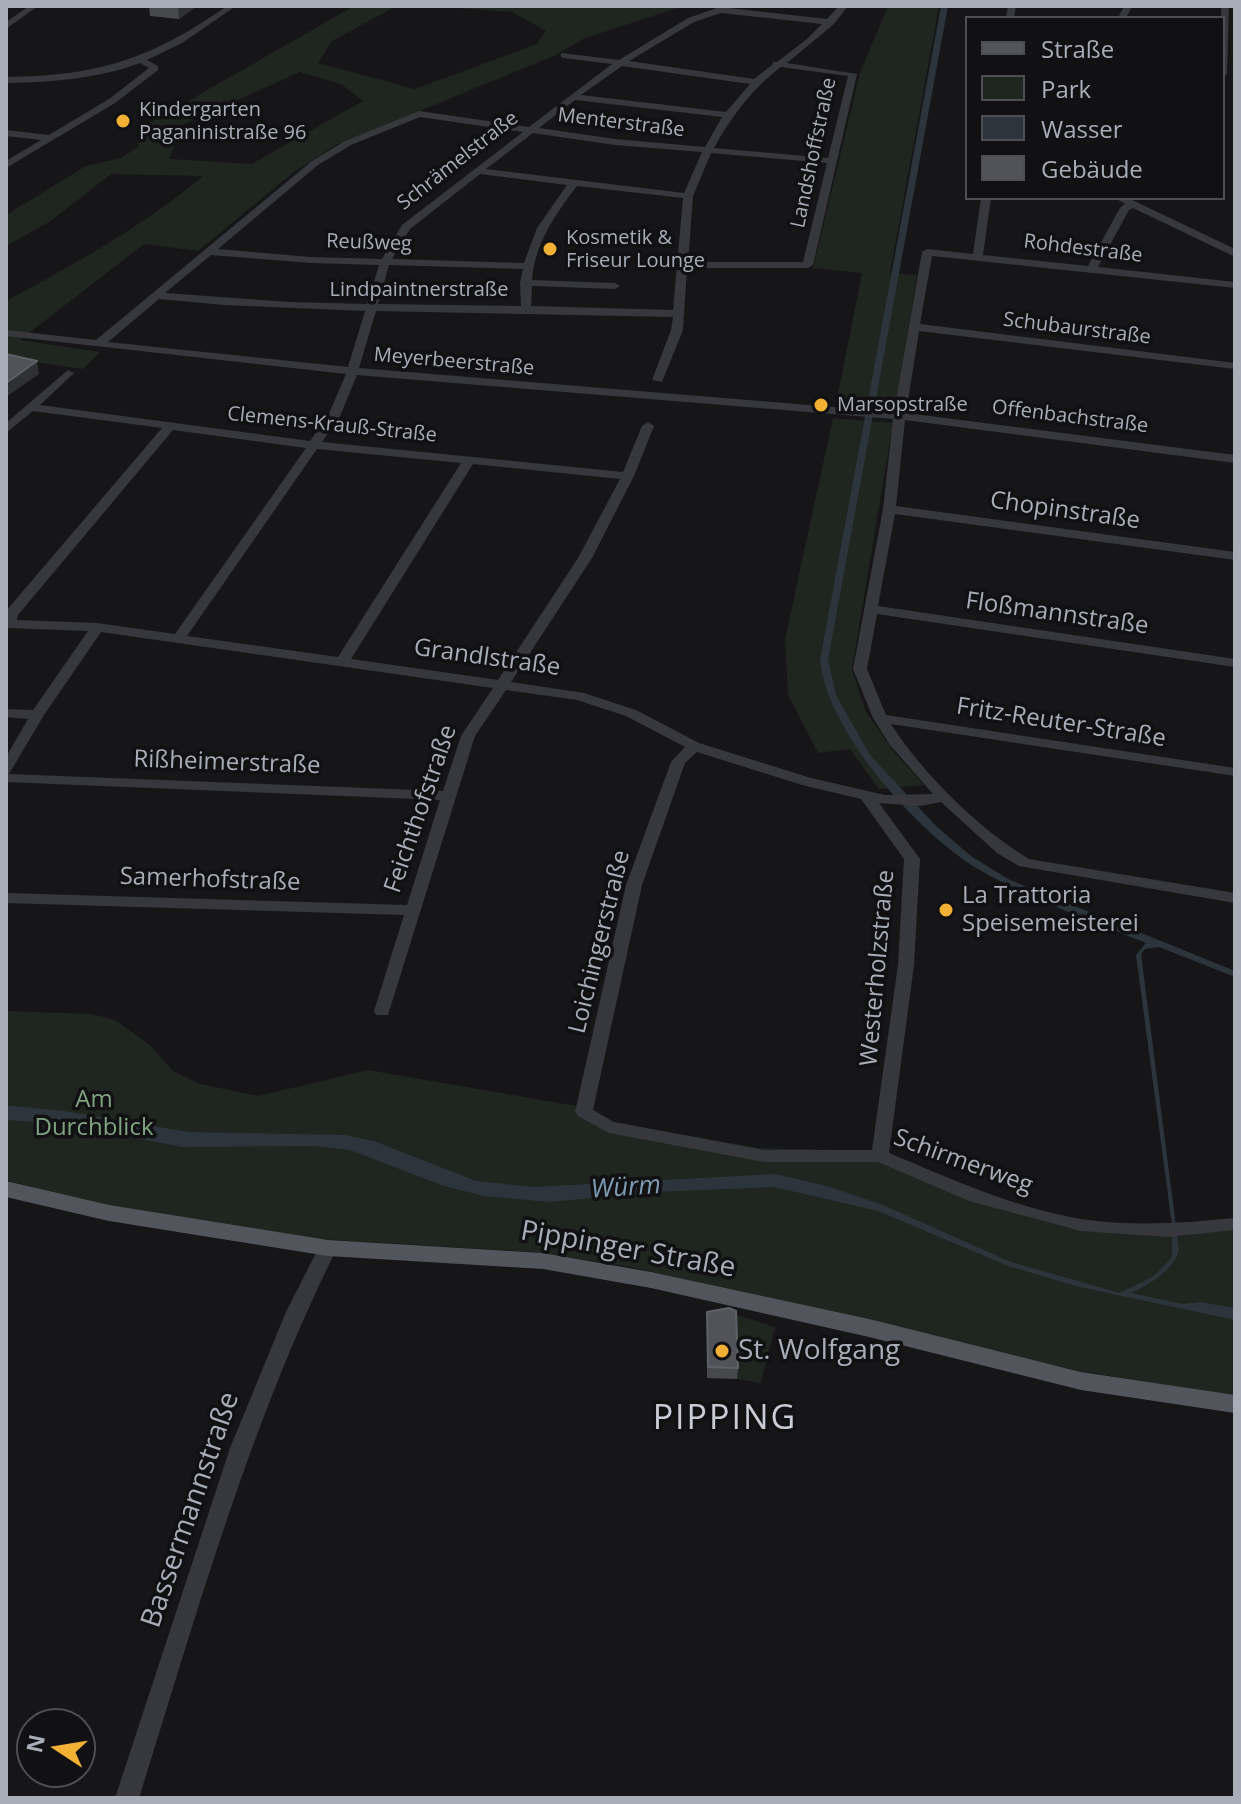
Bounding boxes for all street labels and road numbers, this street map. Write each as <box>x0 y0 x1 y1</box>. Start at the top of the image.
street label: Landshoffstraße <box>786 76 842 230</box>
street label: Menterstraße <box>556 103 686 143</box>
street label: Schrämelstraße <box>393 106 523 216</box>
street label: Reußweg <box>326 230 412 256</box>
street label: Rohdestraße <box>1022 230 1144 268</box>
street label: Lindpaintnerstraße <box>329 278 509 302</box>
street label: Schubaurstraße <box>1002 308 1152 350</box>
street label: Meyerbeerstraße <box>373 343 535 381</box>
street label: Offenbachstraße <box>990 396 1150 438</box>
street label: Clemens-Krauß-Straße <box>226 402 438 448</box>
street label: Chopinstraße <box>988 486 1142 536</box>
street label: Floßmannstraße <box>964 587 1150 641</box>
street label: Grandlstraße <box>412 633 562 683</box>
street label: Fritz-Reuter-Straße <box>954 692 1168 754</box>
street label: Feichthofstraße <box>379 721 463 897</box>
street label: Rißheimerstraße <box>133 745 321 781</box>
street label: Loichingerstraße <box>563 847 637 1037</box>
street label: Samerhofstraße <box>119 862 301 898</box>
street label: Westerholzstraße <box>855 869 901 1067</box>
street label: Schirmerweg <box>890 1124 1036 1200</box>
street label: Pippinger Straße <box>518 1215 738 1285</box>
street label: Bassermannstraße <box>135 1388 247 1632</box>

